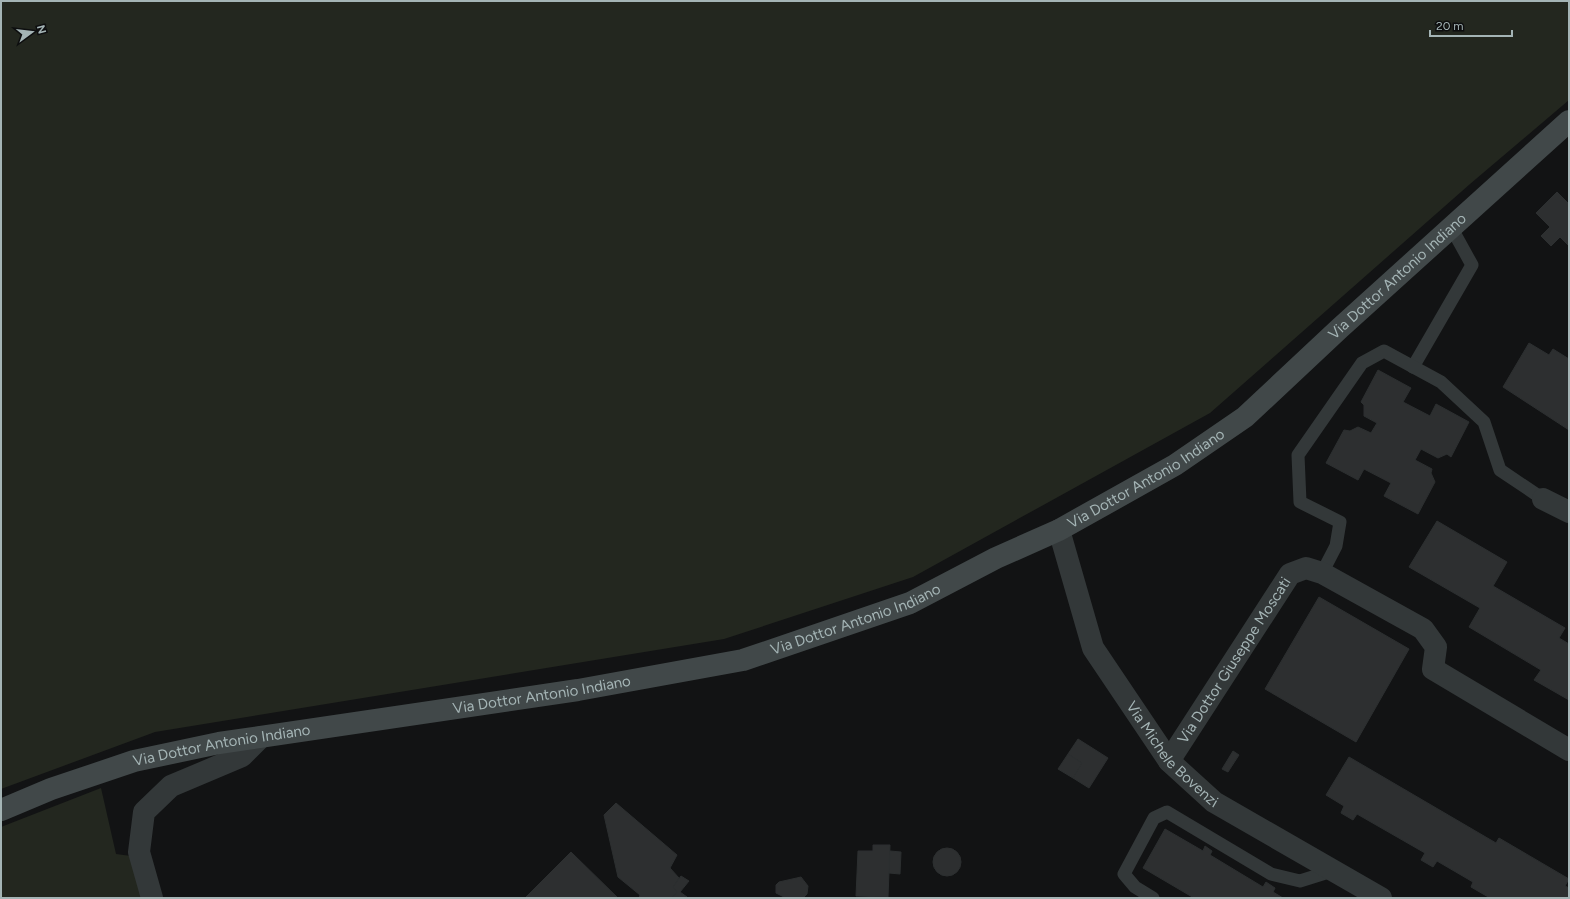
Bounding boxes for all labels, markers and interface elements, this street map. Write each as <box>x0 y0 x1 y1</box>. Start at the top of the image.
north arrow <box>12 12 52 52</box>
scale bar <box>1430 12 1512 38</box>
text: 20 m <box>1436 19 1464 33</box>
text: N <box>34 24 49 35</box>
street label: Via Dottor Antonio Indiano <box>1325 209 1470 343</box>
street label: Via Dottor Antonio Indiano <box>1065 425 1228 532</box>
street label: Via Dottor Giuseppe Moscati <box>1174 574 1295 747</box>
street label: Via Dottor Antonio Indiano <box>768 580 944 659</box>
street label: Via Dottor Antonio Indiano <box>452 672 632 717</box>
street label: Via Michele Bovenzi <box>1122 698 1221 811</box>
street label: Via Dottor Antonio Indiano <box>131 721 312 770</box>

